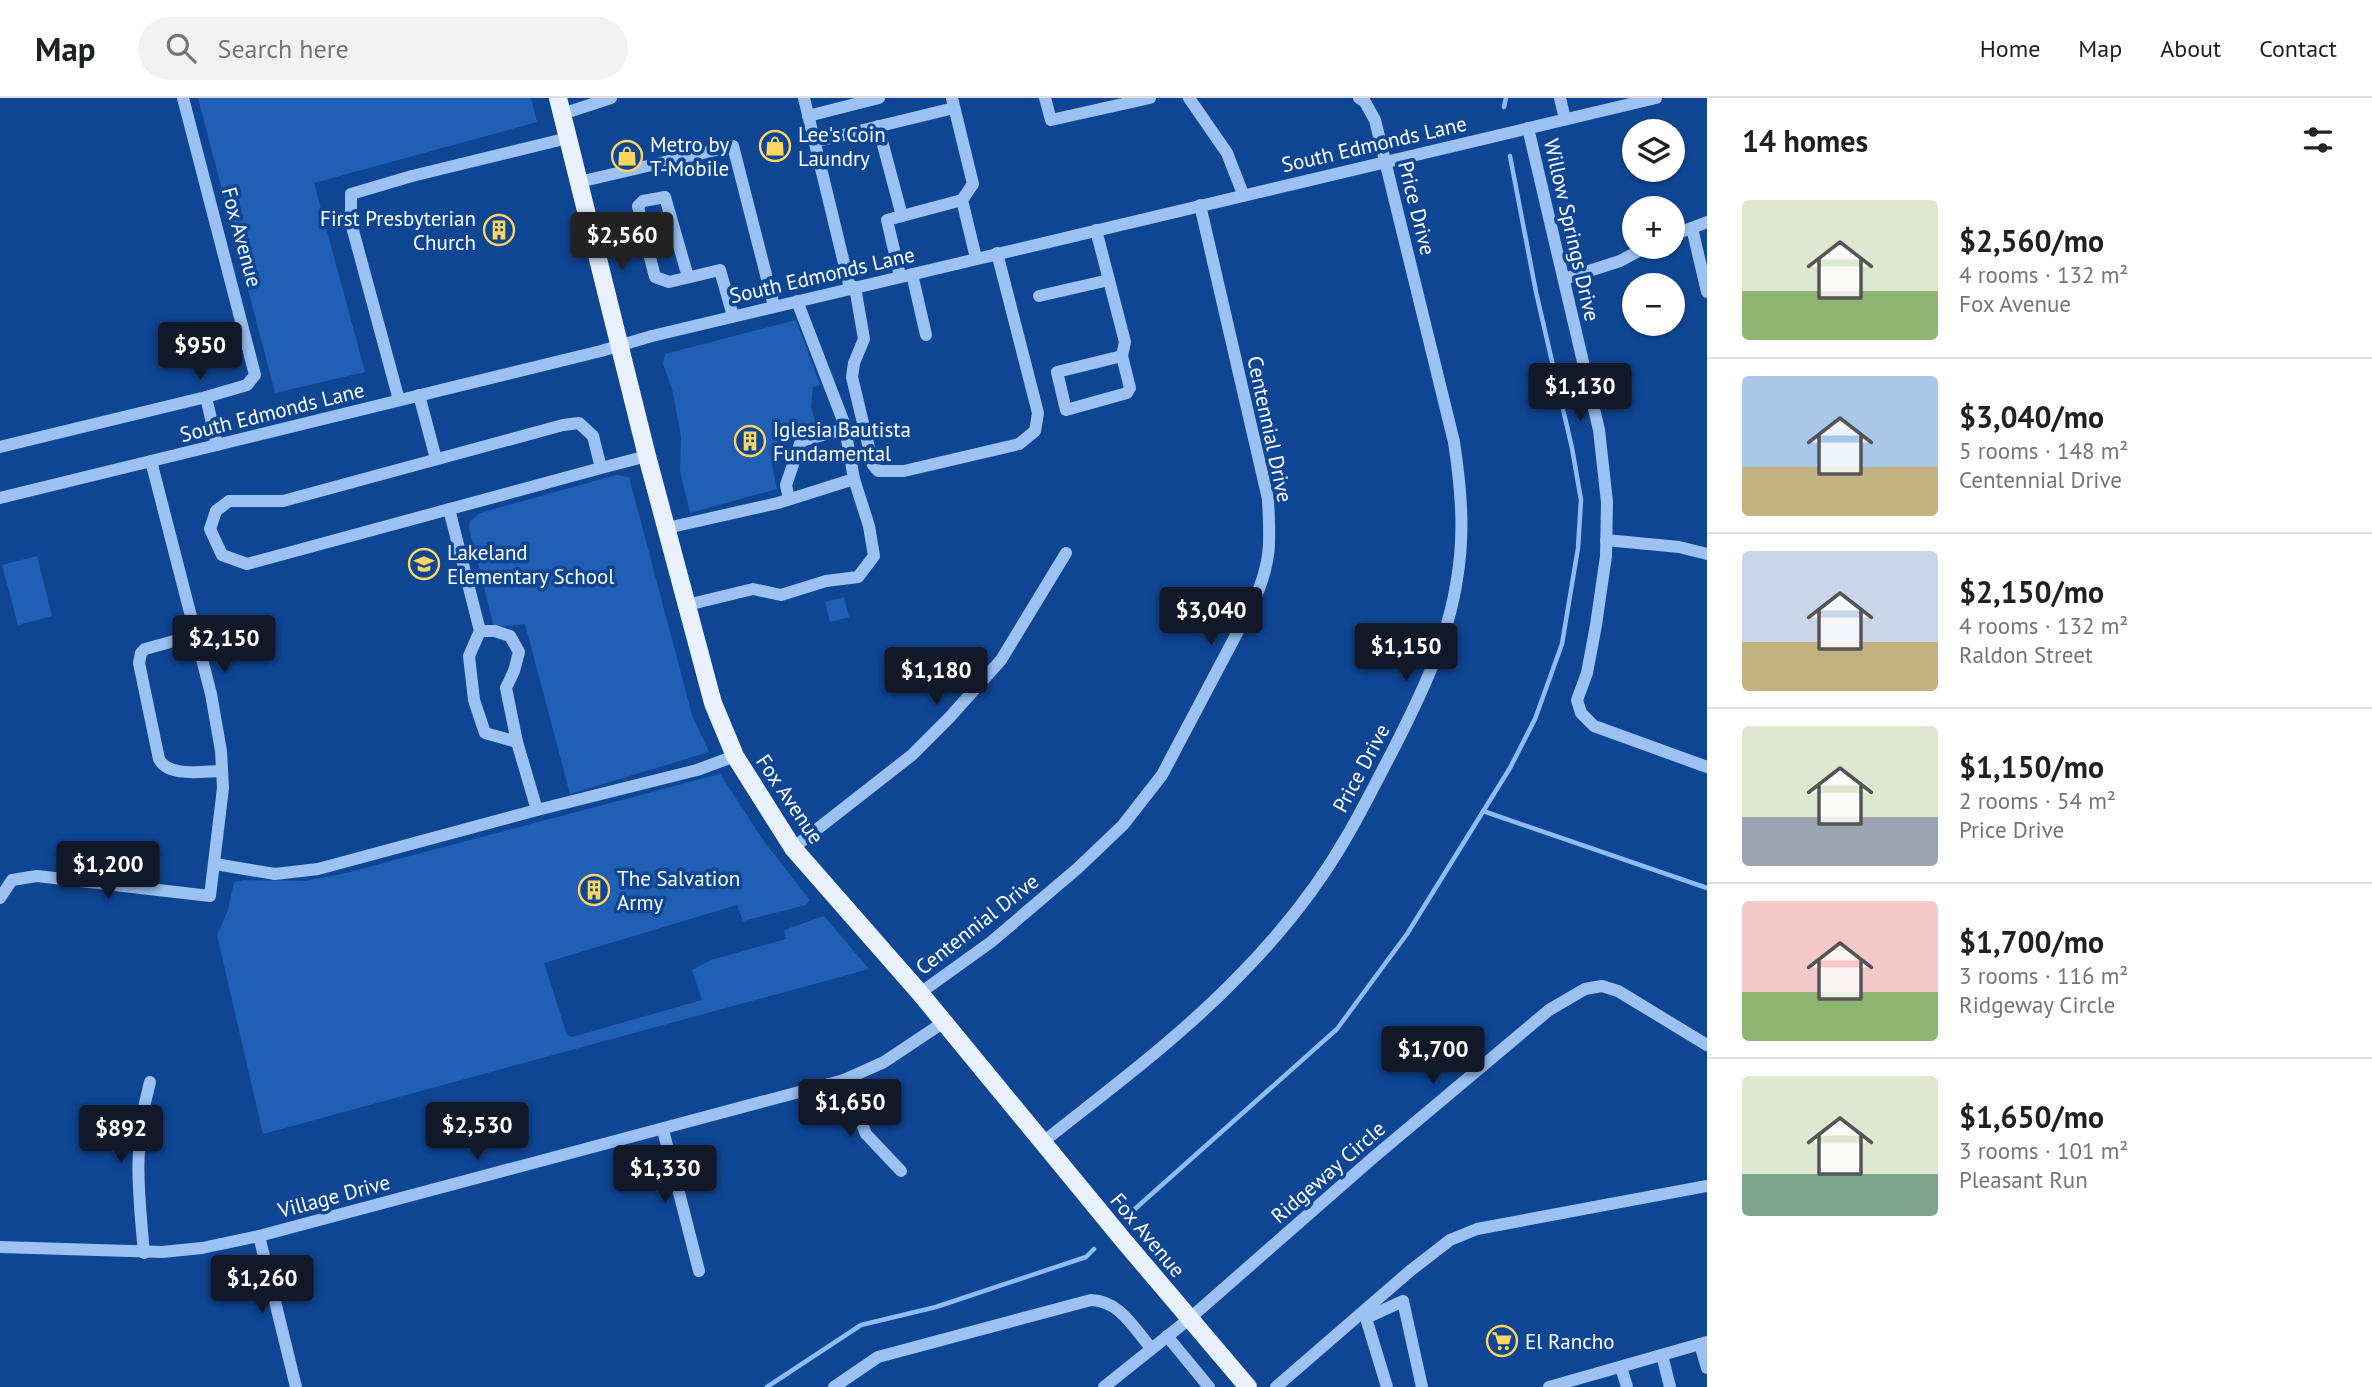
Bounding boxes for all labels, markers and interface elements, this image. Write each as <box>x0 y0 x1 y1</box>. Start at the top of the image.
search box <box>138 17 628 80</box>
text: Map <box>35 27 96 70</box>
icon: search <box>162 29 200 67</box>
text: Search here <box>218 32 349 65</box>
text: Home <box>1980 33 2040 64</box>
text: Map <box>2078 33 2122 64</box>
text: About <box>2160 33 2221 64</box>
text: Contact <box>2259 33 2337 64</box>
street label: South Edmonds Lane <box>1279 110 1469 178</box>
map controls <box>1622 119 1685 336</box>
button: layers <box>1622 119 1685 182</box>
place label: Lee's Coin Laundry <box>798 121 886 172</box>
text: 14 homes <box>1742 121 1868 160</box>
icon: filters <box>2299 121 2337 159</box>
shop icon: Lee's Coin Laundry <box>758 129 792 163</box>
place label: Metro by T-Mobile <box>650 131 729 182</box>
street label: Willow Springs Drive <box>1538 136 1606 324</box>
shop icon: Metro by T-Mobile <box>610 139 644 173</box>
street label: Price Drive <box>1392 158 1442 258</box>
street label: Fox Avenue <box>216 184 268 290</box>
button: + <box>1622 196 1685 259</box>
place label: First Presbyterian Church <box>320 205 476 256</box>
pin: $2,560 <box>565 212 679 272</box>
building icon: First Presbyterian Church <box>482 213 516 247</box>
text: $2,560 <box>586 220 658 249</box>
text: $2,560/mo <box>1959 221 2104 260</box>
icon: home <box>1798 228 1882 312</box>
street label: South Edmonds Lane <box>727 241 917 309</box>
text: 4 rooms · 132 m² <box>1959 260 2128 289</box>
button: − <box>1622 273 1685 336</box>
text: Fox Avenue <box>1959 289 2071 318</box>
pin: $950 <box>159 322 241 382</box>
text: $950 <box>174 330 226 359</box>
street label: Centennial Drive <box>1241 353 1299 505</box>
pin: $1,130 <box>1523 364 1637 423</box>
text: $1,130 <box>1544 371 1616 400</box>
street label: South Edmonds Lane <box>177 376 367 448</box>
text: $3,040/mo <box>1959 397 2104 436</box>
icon: home <box>1798 404 1882 488</box>
place label: Iglesia Bautista Fundamental <box>773 416 911 467</box>
building icon: Iglesia Bautista Fundamental <box>733 424 767 458</box>
text: 5 rooms · 148 m² <box>1959 436 2128 465</box>
text: Centennial Drive <box>1959 465 2122 494</box>
place label: Lakeland Elementary School <box>447 539 614 590</box>
school or university icon: Lakeland Elementary School <box>407 547 441 581</box>
text: $2,150/mo <box>1959 572 2104 611</box>
icon: home <box>1798 579 1882 663</box>
pin: $3,040 <box>1154 588 1268 647</box>
text: $3,040 <box>1175 595 1247 624</box>
text: 4 rooms · 132 m² <box>1959 611 2128 640</box>
pin: $2,150 <box>167 616 281 675</box>
text: $2,150 <box>188 623 260 652</box>
pin: $1,150 <box>1349 624 1463 683</box>
text: $1,150 <box>1370 631 1442 660</box>
text: Raldon Street <box>1959 640 2093 669</box>
pin: $1,180 <box>879 648 993 707</box>
text: $1,180 <box>900 655 972 684</box>
street label: Price Drive <box>1327 719 1395 817</box>
text: $1,150/mo <box>1959 747 2104 786</box>
street label: Fox Avenue <box>750 749 830 849</box>
icon: home <box>1798 754 1882 838</box>
text: 2 rooms · 54 m² <box>1959 786 2116 815</box>
text: Price Drive <box>1959 815 2064 844</box>
pin: $1,200 <box>51 842 165 901</box>
text: $1,200 <box>72 849 144 878</box>
place label: The Salvation Army <box>617 865 740 916</box>
street label: Centennial Drive <box>910 868 1044 980</box>
building icon: The Salvation Army <box>577 873 611 907</box>
text: $1,700/mo <box>1959 922 2104 961</box>
icon: home <box>1798 929 1882 1013</box>
text: 3 rooms · 116 m² <box>1959 961 2128 990</box>
text: Ridgeway Circle <box>1959 990 2115 1019</box>
pin: $1,700 <box>1376 1026 1490 1086</box>
text: $1,700 <box>1397 1034 1469 1063</box>
pin: $1,650 <box>793 1080 907 1139</box>
text: $1,650 <box>814 1087 886 1116</box>
text: $1,650/mo <box>1959 1097 2104 1136</box>
pin: $2,530 <box>420 1102 534 1162</box>
icon: home <box>1798 1104 1882 1188</box>
pin: $892 <box>80 1105 162 1165</box>
text: $2,530 <box>441 1110 513 1139</box>
text: $892 <box>95 1113 147 1142</box>
street label: Ridgeway Circle <box>1265 1115 1391 1229</box>
text: 3 rooms · 101 m² <box>1959 1136 2128 1165</box>
pin: $1,330 <box>608 1146 722 1205</box>
text: $1,330 <box>629 1153 701 1182</box>
text: Pleasant Run <box>1959 1165 2088 1194</box>
street label: Village Drive <box>274 1168 393 1224</box>
street label: Fox Avenue <box>1105 1187 1191 1283</box>
pin: $1,260 <box>205 1256 319 1315</box>
text: $1,260 <box>226 1263 298 1292</box>
supermarket icon: El Rancho <box>1485 1324 1519 1358</box>
place label: El Rancho <box>1525 1328 1614 1355</box>

